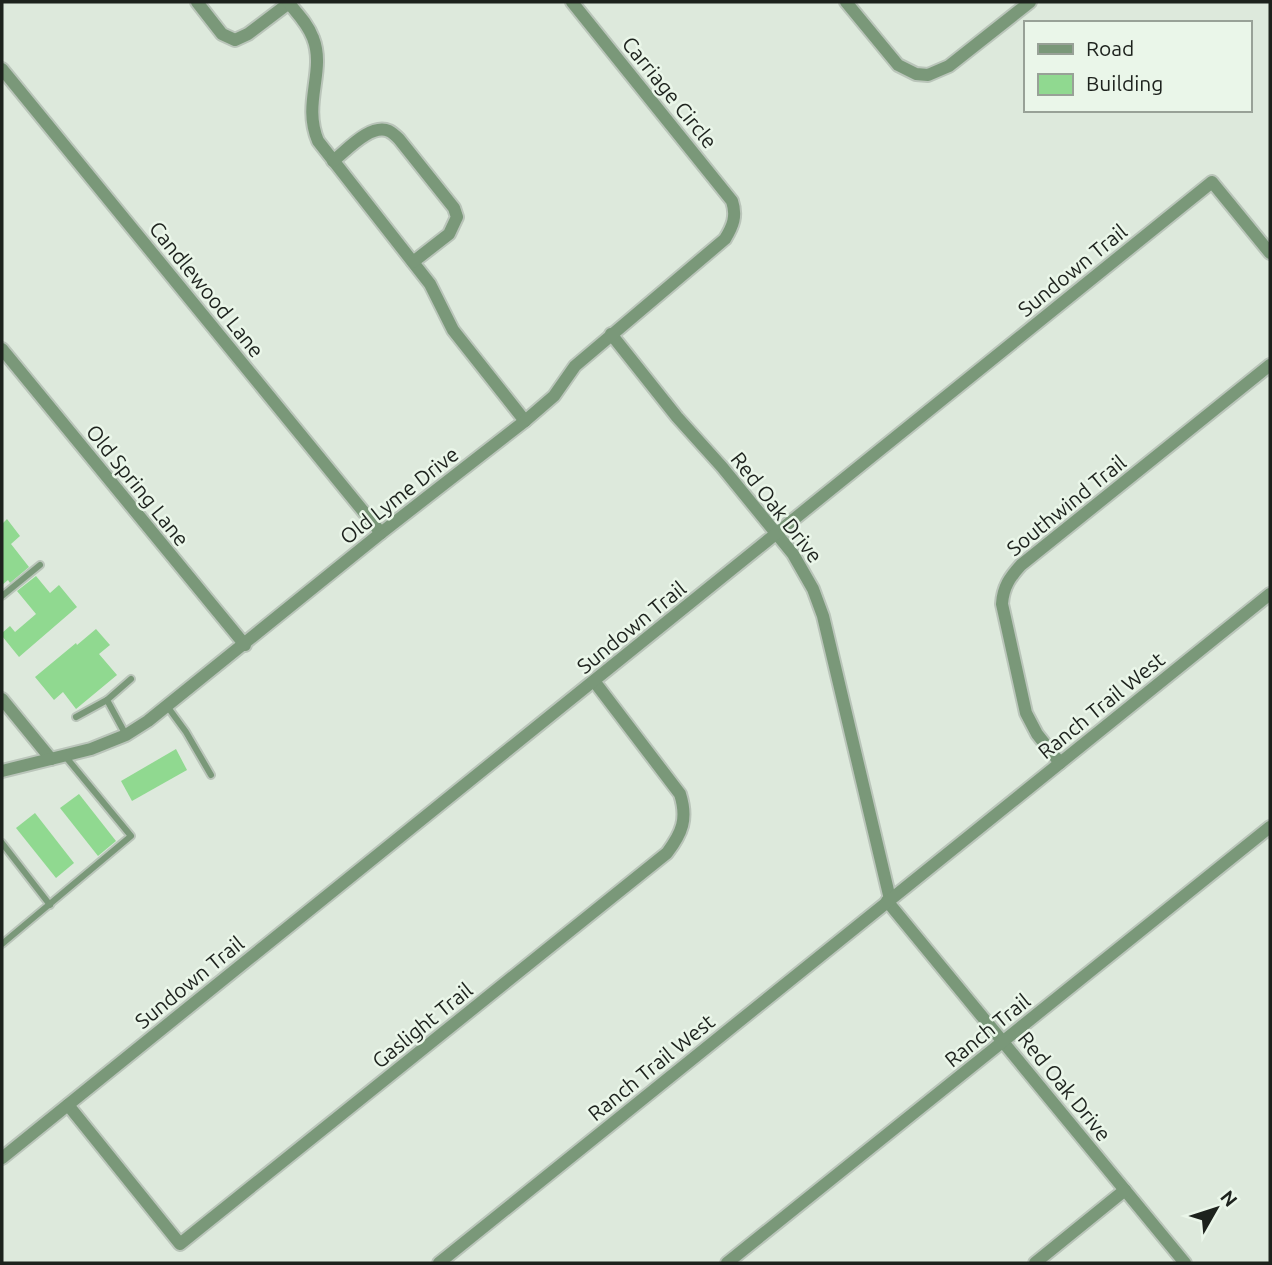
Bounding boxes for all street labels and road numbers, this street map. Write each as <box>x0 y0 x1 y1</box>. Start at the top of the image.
street label: Carriage Circle <box>618 31 722 153</box>
street label: Candlewood Lane <box>145 216 269 362</box>
street label: Sundown Trail <box>1013 219 1131 321</box>
street label: Old Spring Lane <box>82 419 194 551</box>
street label: Old Lyme Drive <box>335 441 463 549</box>
street label: Red Oak Drive <box>726 447 828 567</box>
street label: Southwind Trail <box>1002 450 1130 560</box>
street label: Sundown Trail <box>572 576 690 678</box>
street label: Ranch Trail West <box>1033 647 1169 763</box>
street label: Sundown Trail <box>130 931 248 1033</box>
street label: Gaslight Trail <box>367 977 477 1073</box>
street label: Ranch Trail <box>940 988 1034 1072</box>
street label: Ranch Trail West <box>583 1009 719 1125</box>
street label: Red Oak Drive <box>1014 1026 1116 1146</box>

